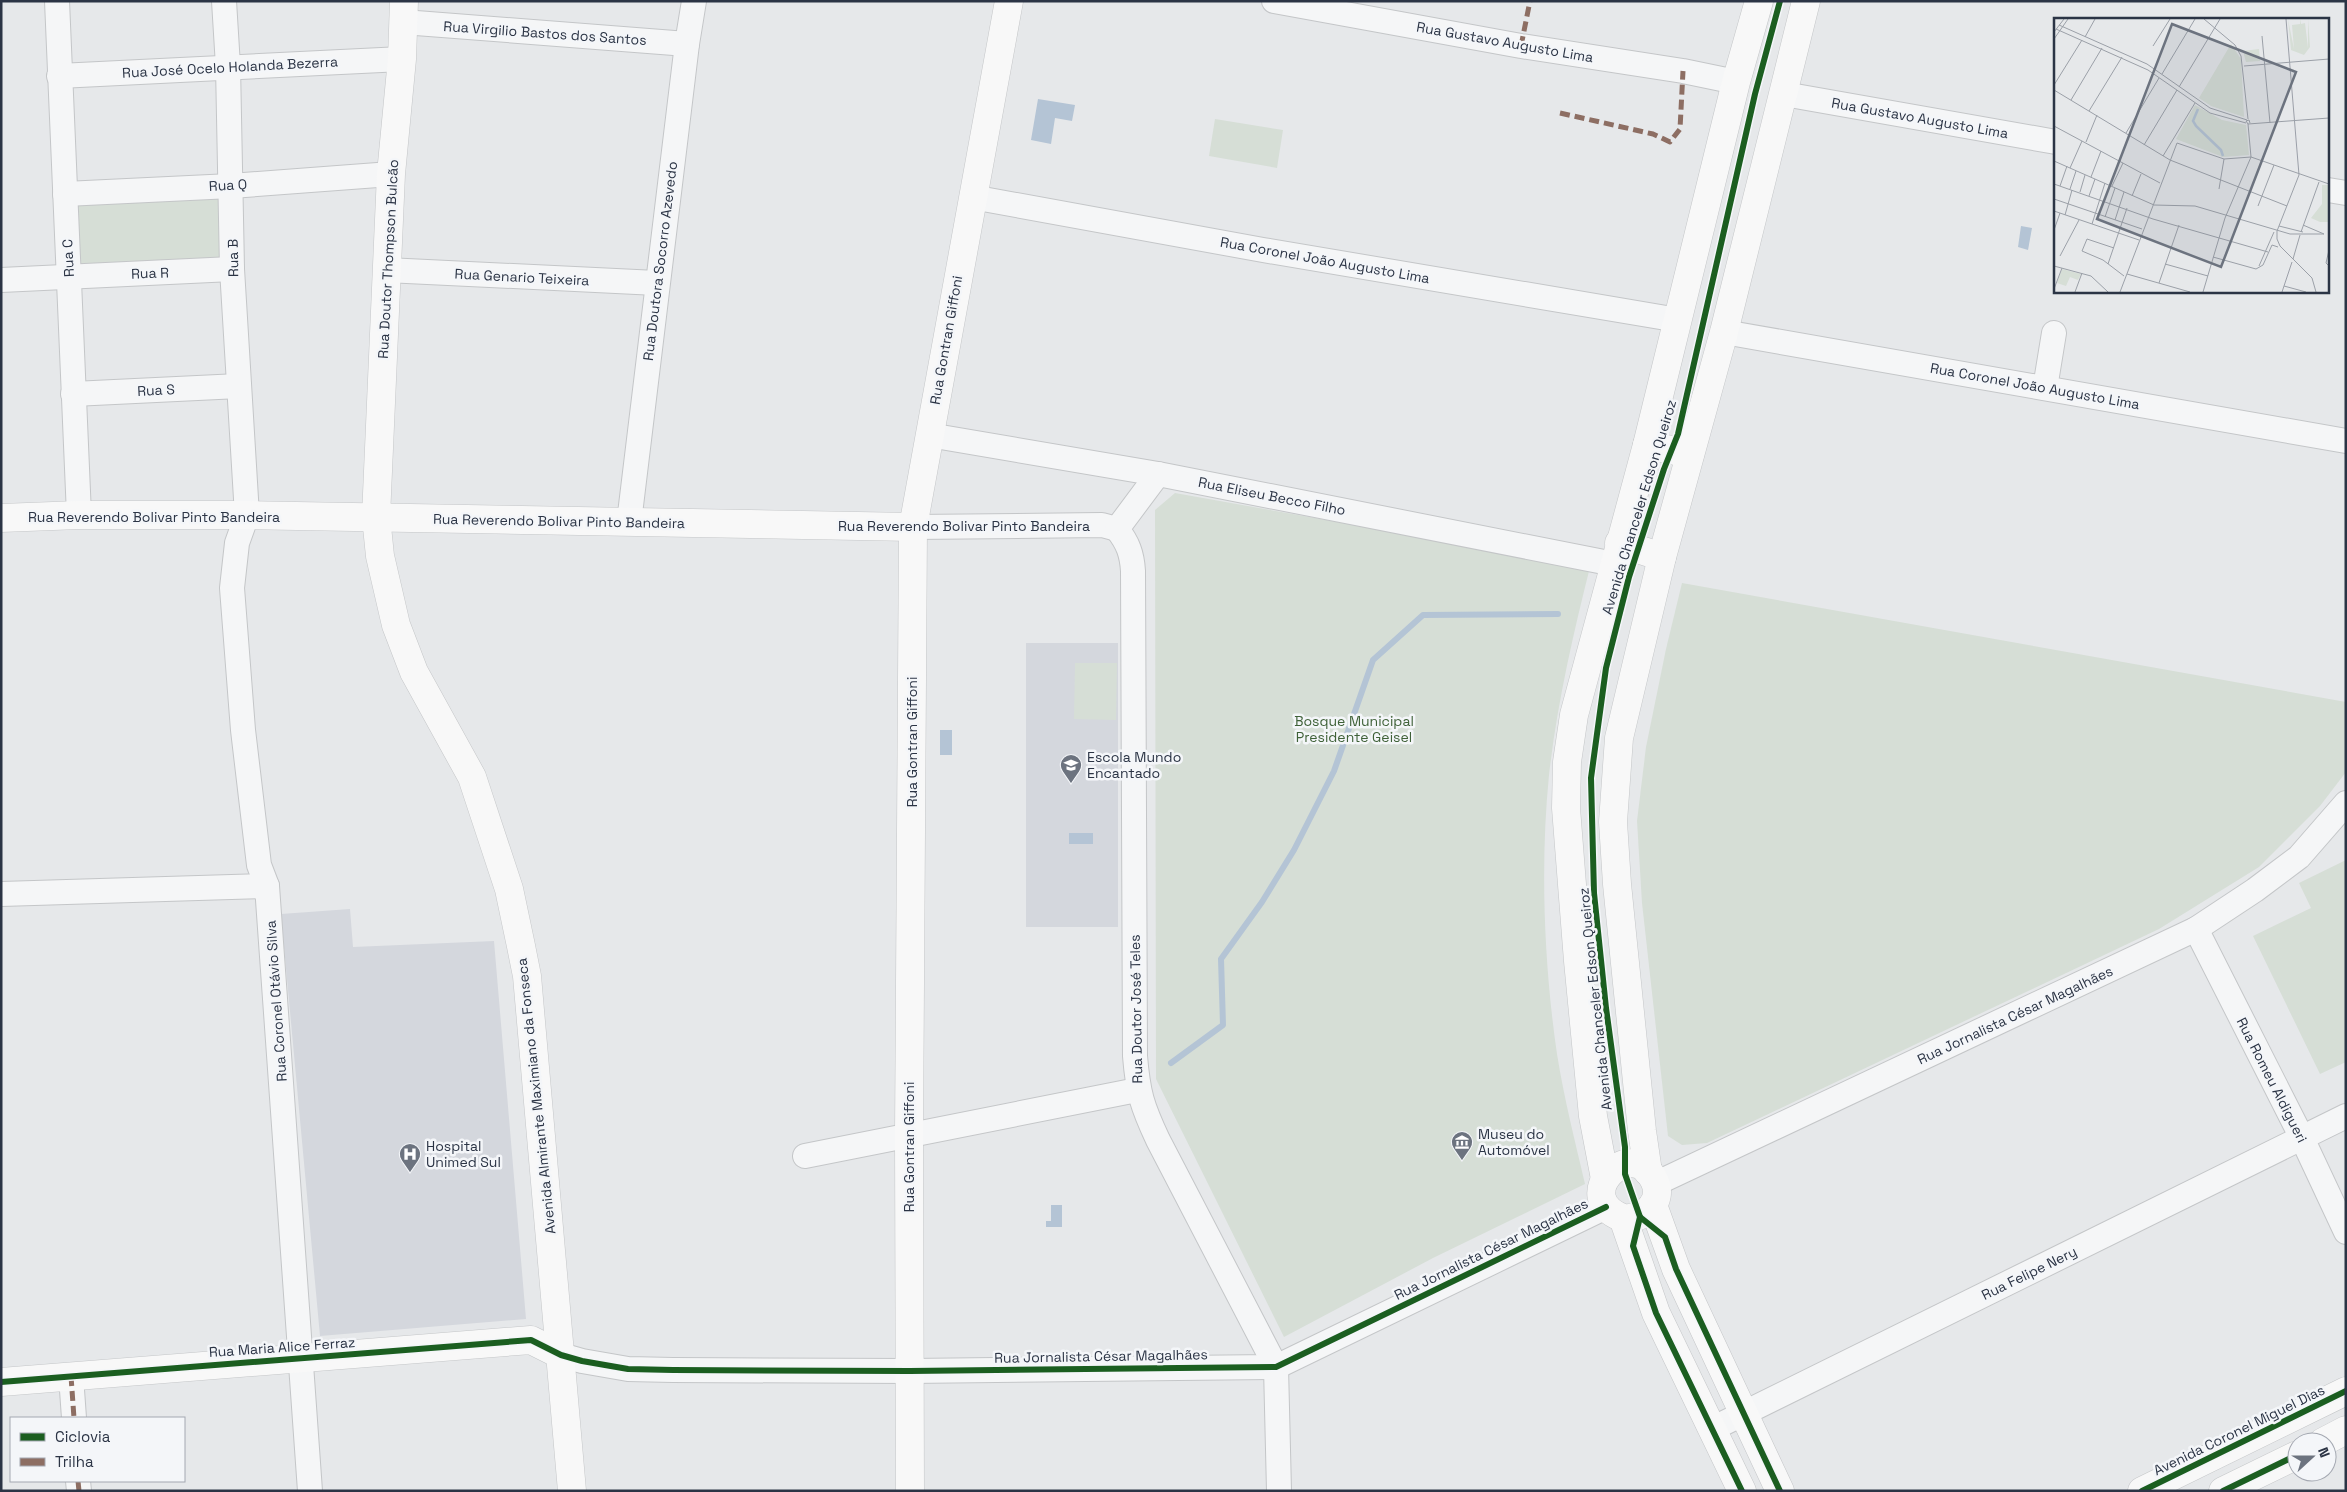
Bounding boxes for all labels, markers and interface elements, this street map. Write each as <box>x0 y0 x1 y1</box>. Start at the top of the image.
street label: Rua Virgilio Bastos dos Santos <box>443 17 647 49</box>
street label: Rua Gustavo Augusto Lima <box>1415 18 1595 66</box>
inset map <box>2054 18 2330 292</box>
street label: Rua José Ocelo Holanda Bezerra <box>122 52 338 82</box>
street label: Rua Gustavo Augusto Lima <box>1830 94 2010 142</box>
street label: Rua Doutor Thompson Bulcão <box>374 159 402 359</box>
street label: Rua Doutora Socorro Azevedo <box>639 160 681 362</box>
street label: Rua Q <box>208 175 248 195</box>
street label: Rua Coronel João Augusto Lima <box>1219 233 1431 287</box>
street label: Rua C <box>58 239 78 277</box>
street label: Rua B <box>224 239 242 277</box>
street label: Rua R <box>131 263 169 283</box>
street label: Rua Genario Teixeira <box>454 264 590 290</box>
street label: Rua Gontran Giffoni <box>926 274 966 406</box>
street label: Rua Coronel João Augusto Lima <box>1929 359 2141 413</box>
street label: Rua S <box>137 380 175 400</box>
street label: Avenida Chanceler Edson Queiroz <box>1598 397 1680 617</box>
street label: Rua Eliseu Becco Filho <box>1197 473 1347 519</box>
street label: Rua Reverendo Bolivar Pinto Bandeira <box>28 508 280 526</box>
street label: Rua Reverendo Bolivar Pinto Bandeira <box>433 510 685 532</box>
street label: Rua Reverendo Bolivar Pinto Bandeira <box>838 517 1090 535</box>
street label: Rua Gontran Giffoni <box>903 677 921 807</box>
park label: Bosque Municipal Presidente Geisel <box>1294 712 1414 746</box>
place label: Escola Mundo Encantado <box>1087 748 1181 782</box>
school or university icon: Escola Mundo Encantado <box>1059 753 1083 784</box>
street label: Avenida Chanceler Edson Queiroz <box>1574 887 1616 1111</box>
street label: Rua Coronel Otávio Silva <box>261 920 291 1082</box>
street label: Rua Doutor José Teles <box>1126 934 1146 1084</box>
street label: Avenida Almirante Maximiano da Fonseca <box>513 957 559 1235</box>
street label: Rua Jornalista César Magalhães <box>1914 962 2116 1068</box>
street label: Rua Romeu Aldigueri <box>2233 1014 2311 1146</box>
street label: Rua Gontran Giffoni <box>900 1082 918 1212</box>
place label: Museu do Automóvel <box>1478 1125 1550 1159</box>
museum icon: Museu do Automóvel <box>1450 1130 1474 1161</box>
place label: Hospital Unimed Sul <box>426 1137 501 1171</box>
hospital icon: Hospital Unimed Sul <box>398 1142 422 1173</box>
street label: Rua Jornalista César Magalhães <box>1391 1194 1591 1304</box>
street label: Rua Felipe Nery <box>1978 1242 2080 1304</box>
street label: Rua Maria Alice Ferraz <box>208 1333 356 1361</box>
street label: Rua Jornalista César Magalhães <box>994 1345 1208 1367</box>
street label: Avenida Coronel Miguel Dias <box>2150 1381 2328 1479</box>
legend <box>10 1417 185 1482</box>
text: Ciclovia <box>55 1427 111 1446</box>
north arrow <box>2287 1432 2337 1482</box>
text: N <box>2314 1445 2334 1460</box>
text: Trilha <box>55 1452 94 1471</box>

